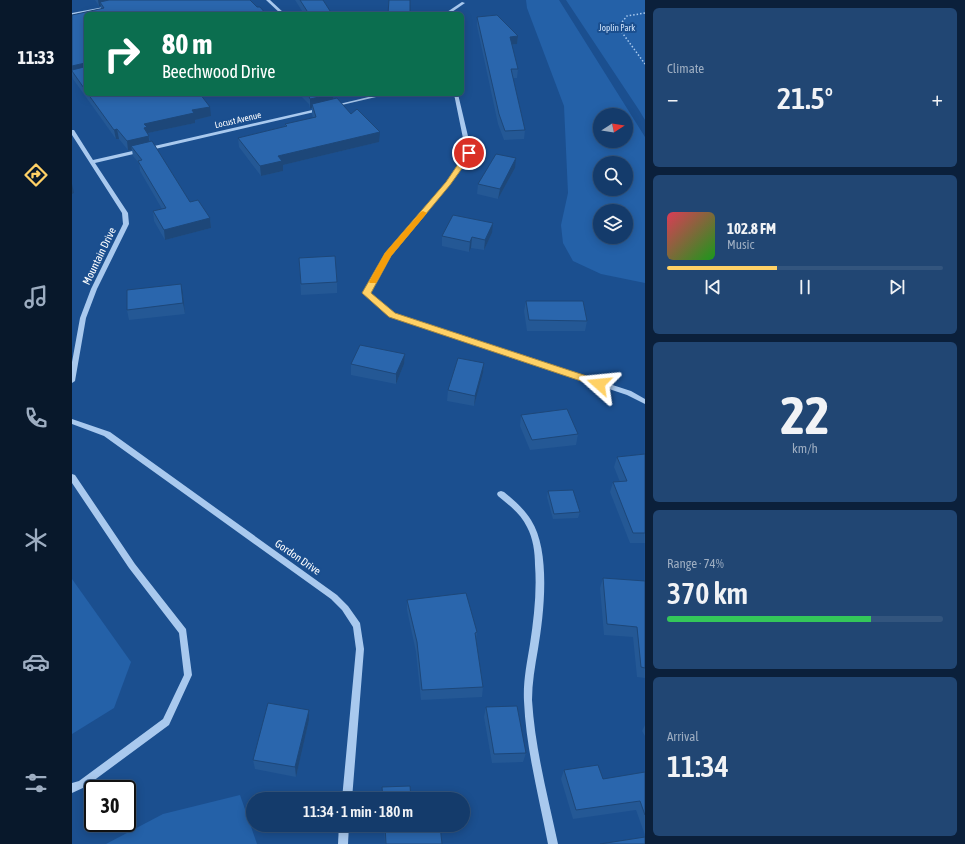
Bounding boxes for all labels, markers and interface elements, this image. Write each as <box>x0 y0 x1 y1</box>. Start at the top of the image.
park label: Joplin Park <box>599 23 635 33</box>
icon: right <box>96 28 148 80</box>
text: 80 m <box>162 28 212 60</box>
text: 11:33 <box>17 47 55 68</box>
text: Beechwood Drive <box>162 61 276 82</box>
text: Climate <box>667 61 704 76</box>
text: 21.5° <box>777 81 833 115</box>
text: − <box>667 85 678 111</box>
text: + <box>932 85 943 111</box>
north arrow <box>593 108 633 148</box>
map controls <box>593 108 633 244</box>
street label: Locust Avenue <box>214 110 262 130</box>
pin <box>452 136 486 170</box>
icon: arrive <box>458 142 480 164</box>
button: search <box>593 156 633 196</box>
icon: directions <box>22 161 50 189</box>
button: layers <box>593 204 633 244</box>
text: 102.8 FM <box>727 220 776 237</box>
street label: Mountain Drive <box>80 225 118 287</box>
text: Music <box>727 237 754 252</box>
icon: previous <box>702 276 724 298</box>
icon: pause <box>794 276 816 298</box>
icon: next <box>886 276 908 298</box>
icon: music <box>22 283 50 311</box>
position arrow <box>578 363 620 405</box>
text: 22 <box>781 385 829 445</box>
icon: phone <box>22 404 50 432</box>
text: km/h <box>792 441 818 456</box>
icon: climate <box>22 526 50 554</box>
street label: Gordon Drive <box>273 537 323 577</box>
text: Range · 74% <box>667 556 724 571</box>
text: 370 km <box>667 576 748 610</box>
icon: car <box>22 648 50 676</box>
text: Arrival <box>667 729 699 744</box>
text: 11:34 <box>667 749 729 783</box>
icon: filters <box>22 769 50 797</box>
speed limit sign: 30 <box>84 780 136 832</box>
text: 11:34 · 1 min · 180 m <box>303 803 413 820</box>

